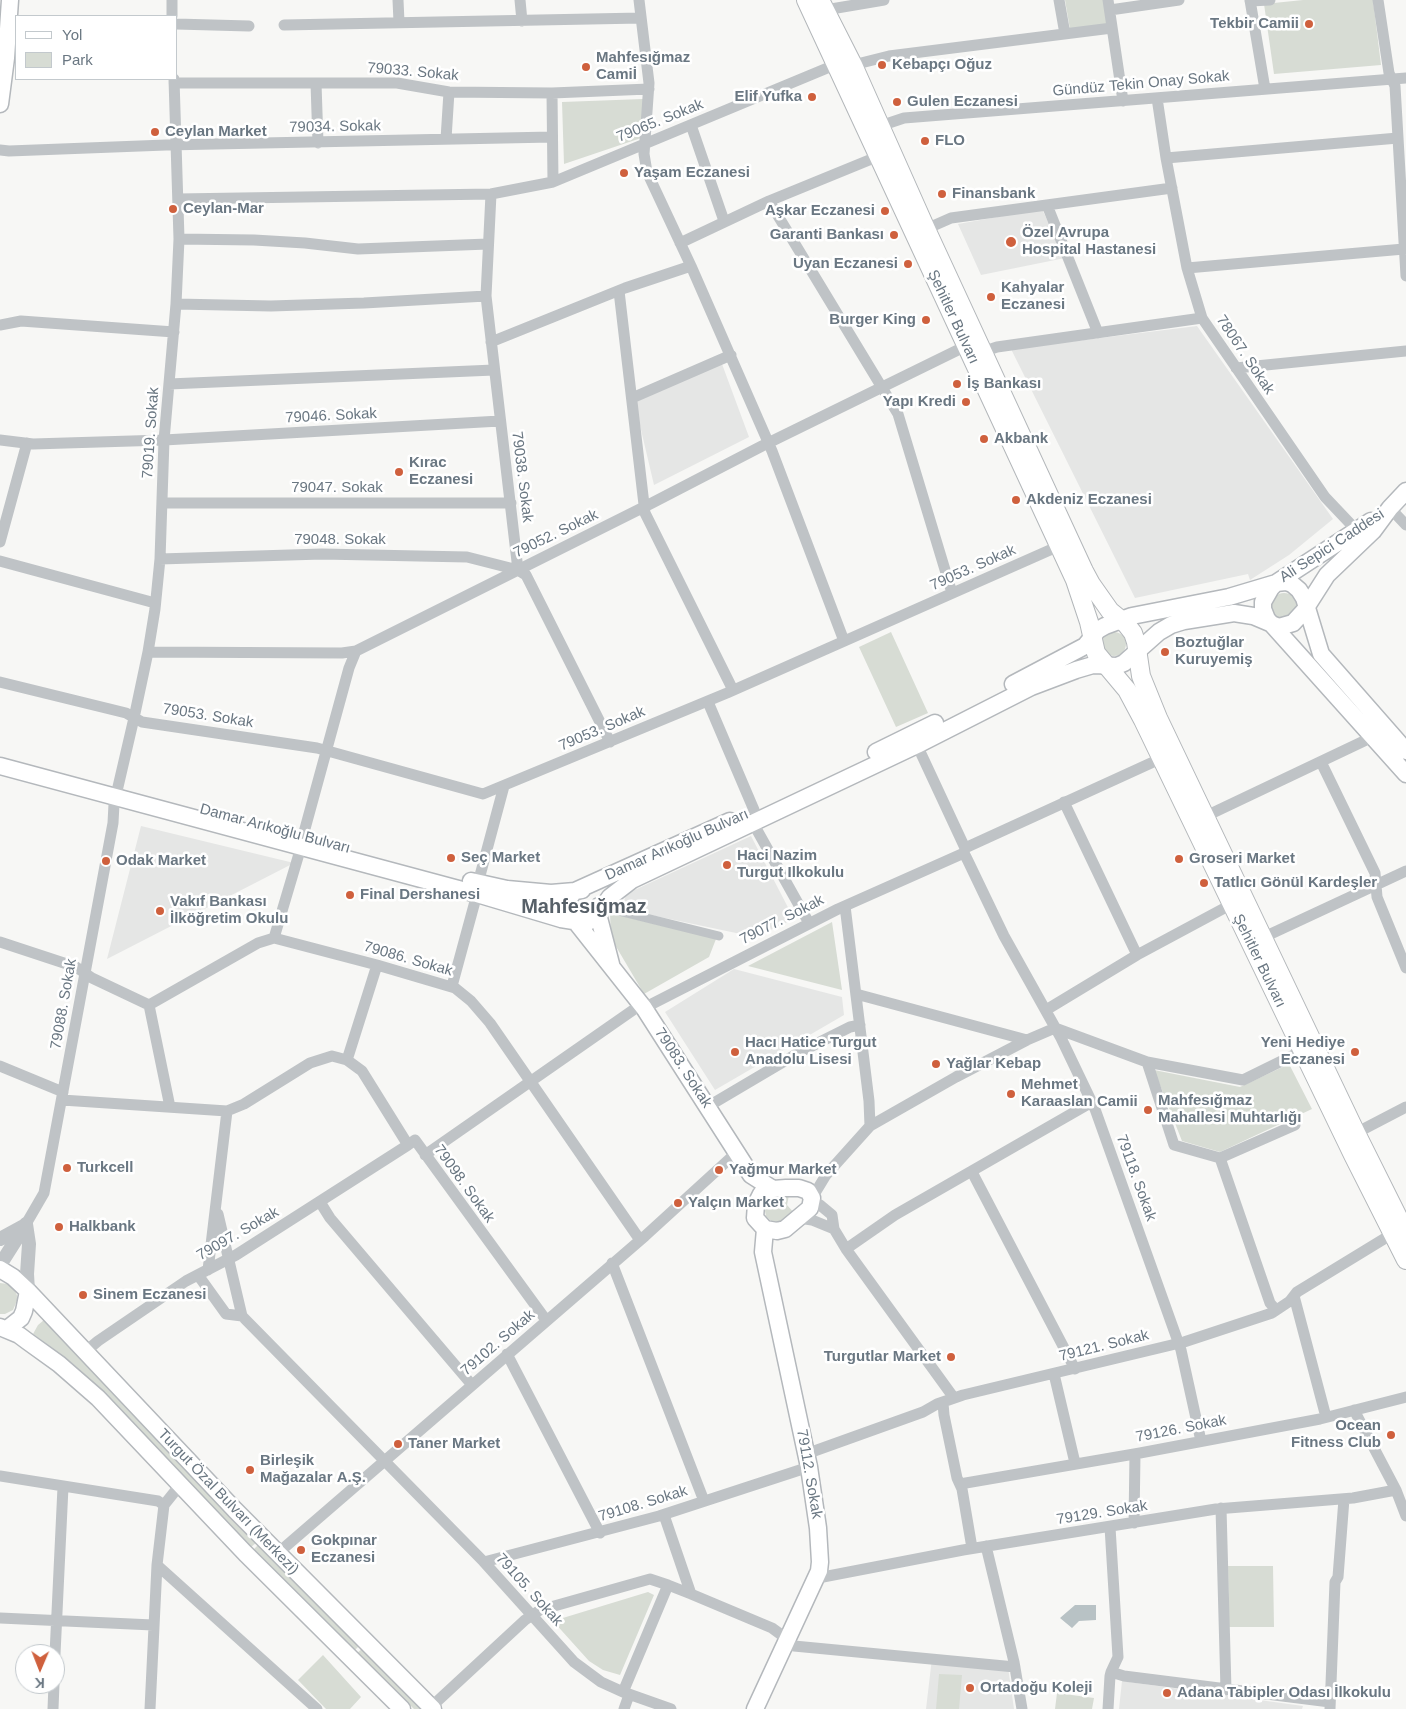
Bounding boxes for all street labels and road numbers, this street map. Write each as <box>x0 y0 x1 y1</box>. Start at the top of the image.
street label: 79033. Sokak <box>367 59 459 85</box>
street label: Gündüz Tekin Onay Sokak <box>1052 67 1230 101</box>
street label: 79065. Sokak <box>614 95 706 147</box>
street label: 79034. Sokak <box>289 117 381 137</box>
street label: Şehitler Bulvarı <box>923 267 983 367</box>
street label: 78067. Sokak <box>1212 312 1278 398</box>
street label: 79019. Sokak <box>139 387 163 479</box>
street label: 79046. Sokak <box>285 405 377 427</box>
street label: 79038. Sokak <box>507 430 537 524</box>
street label: 79047. Sokak <box>291 479 383 497</box>
street label: 79052. Sokak <box>511 506 601 562</box>
street label: Ali Sepici Caddesi <box>1276 506 1388 586</box>
street label: 79048. Sokak <box>294 531 386 549</box>
street label: 79053. Sokak <box>927 541 1019 595</box>
street label: 79053. Sokak <box>161 700 255 732</box>
street label: 79053. Sokak <box>556 703 648 755</box>
street label: Damar Arıkoğlu Bulvarı <box>198 800 352 858</box>
street label: Damar Arıkoğlu Bulvarı <box>603 805 751 885</box>
street label: 79077. Sokak <box>737 891 827 949</box>
street label: Şehitler Bulvarı <box>1229 911 1289 1011</box>
street label: 79086. Sokak <box>361 938 455 980</box>
street label: 79088. Sokak <box>47 957 81 1051</box>
street label: 79083. Sokak <box>650 1025 716 1111</box>
street label: 79118. Sokak <box>1112 1132 1160 1224</box>
street label: 79098. Sokak <box>430 1142 498 1226</box>
street label: 79097. Sokak <box>194 1203 282 1265</box>
street label: 79102. Sokak <box>457 1306 539 1380</box>
street label: 79121. Sokak <box>1057 1326 1151 1366</box>
street label: 79126. Sokak <box>1134 1411 1228 1447</box>
street label: Turgut Özal Bulvarı (Merkezi) <box>154 1425 302 1579</box>
street label: 79112. Sokak <box>792 1428 826 1520</box>
street label: 79108. Sokak <box>597 1482 689 1526</box>
street label: 79129. Sokak <box>1055 1497 1149 1529</box>
street label: 79105. Sokak <box>492 1550 566 1630</box>

